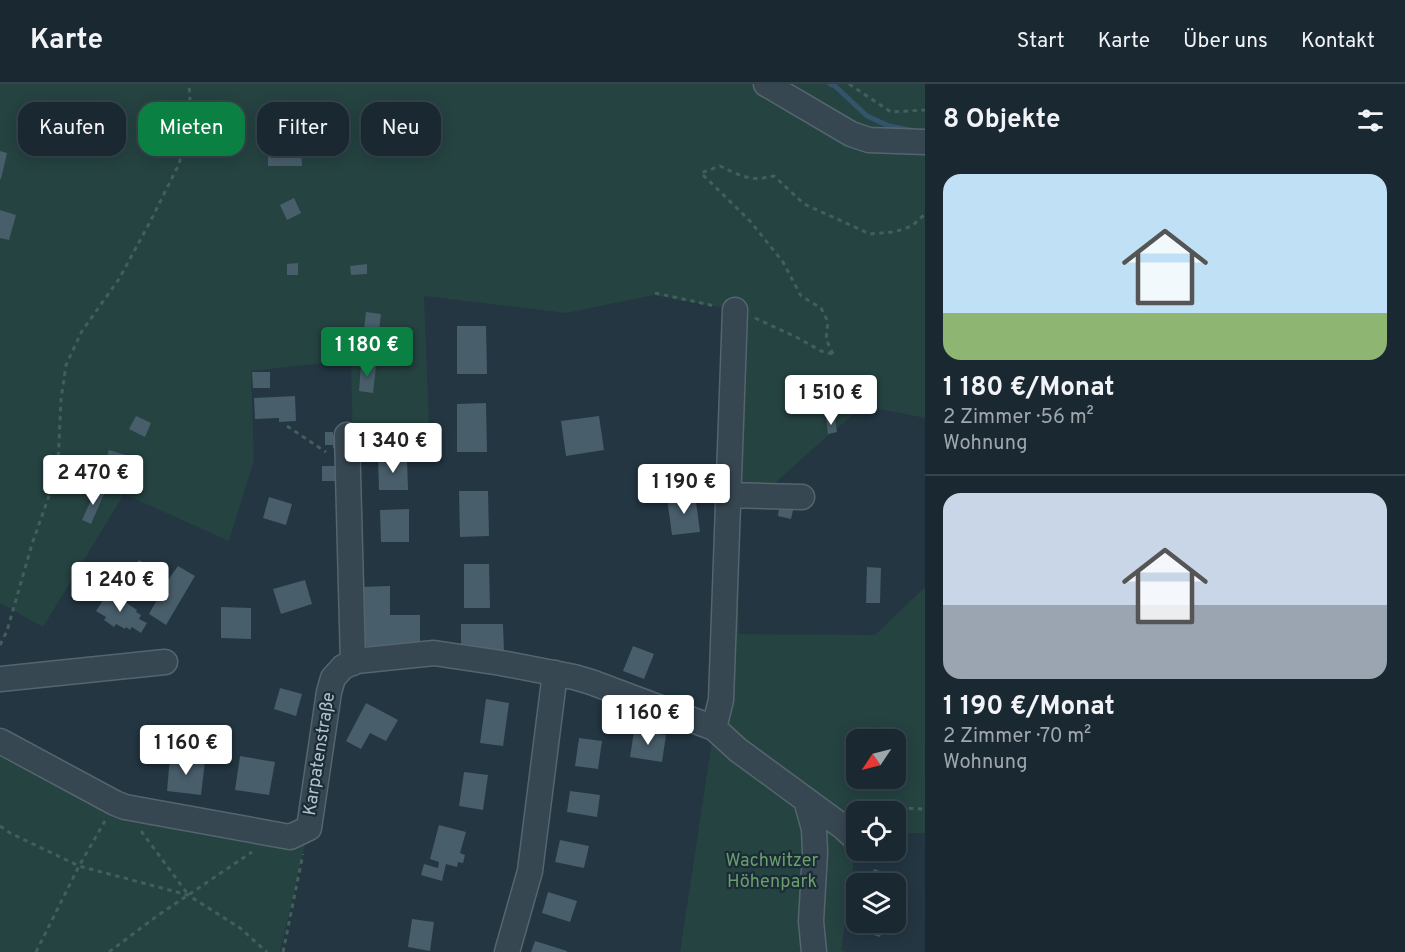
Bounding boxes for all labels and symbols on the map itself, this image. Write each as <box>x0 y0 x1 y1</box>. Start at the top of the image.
pin: 1 180 € <box>312 327 422 378</box>
pin: 1 510 € <box>776 375 886 426</box>
pin: 1 340 € <box>338 423 448 474</box>
pin: 2 470 € <box>38 455 148 506</box>
pin: 1 190 € <box>629 464 739 515</box>
pin: 1 240 € <box>65 562 175 613</box>
street label: Karpatenstraße <box>299 691 341 817</box>
pin: 1 160 € <box>593 695 703 746</box>
pin: 1 160 € <box>131 725 241 776</box>
north arrow <box>846 729 906 789</box>
park label: Wachwitzer Höhenpark <box>725 850 819 894</box>

